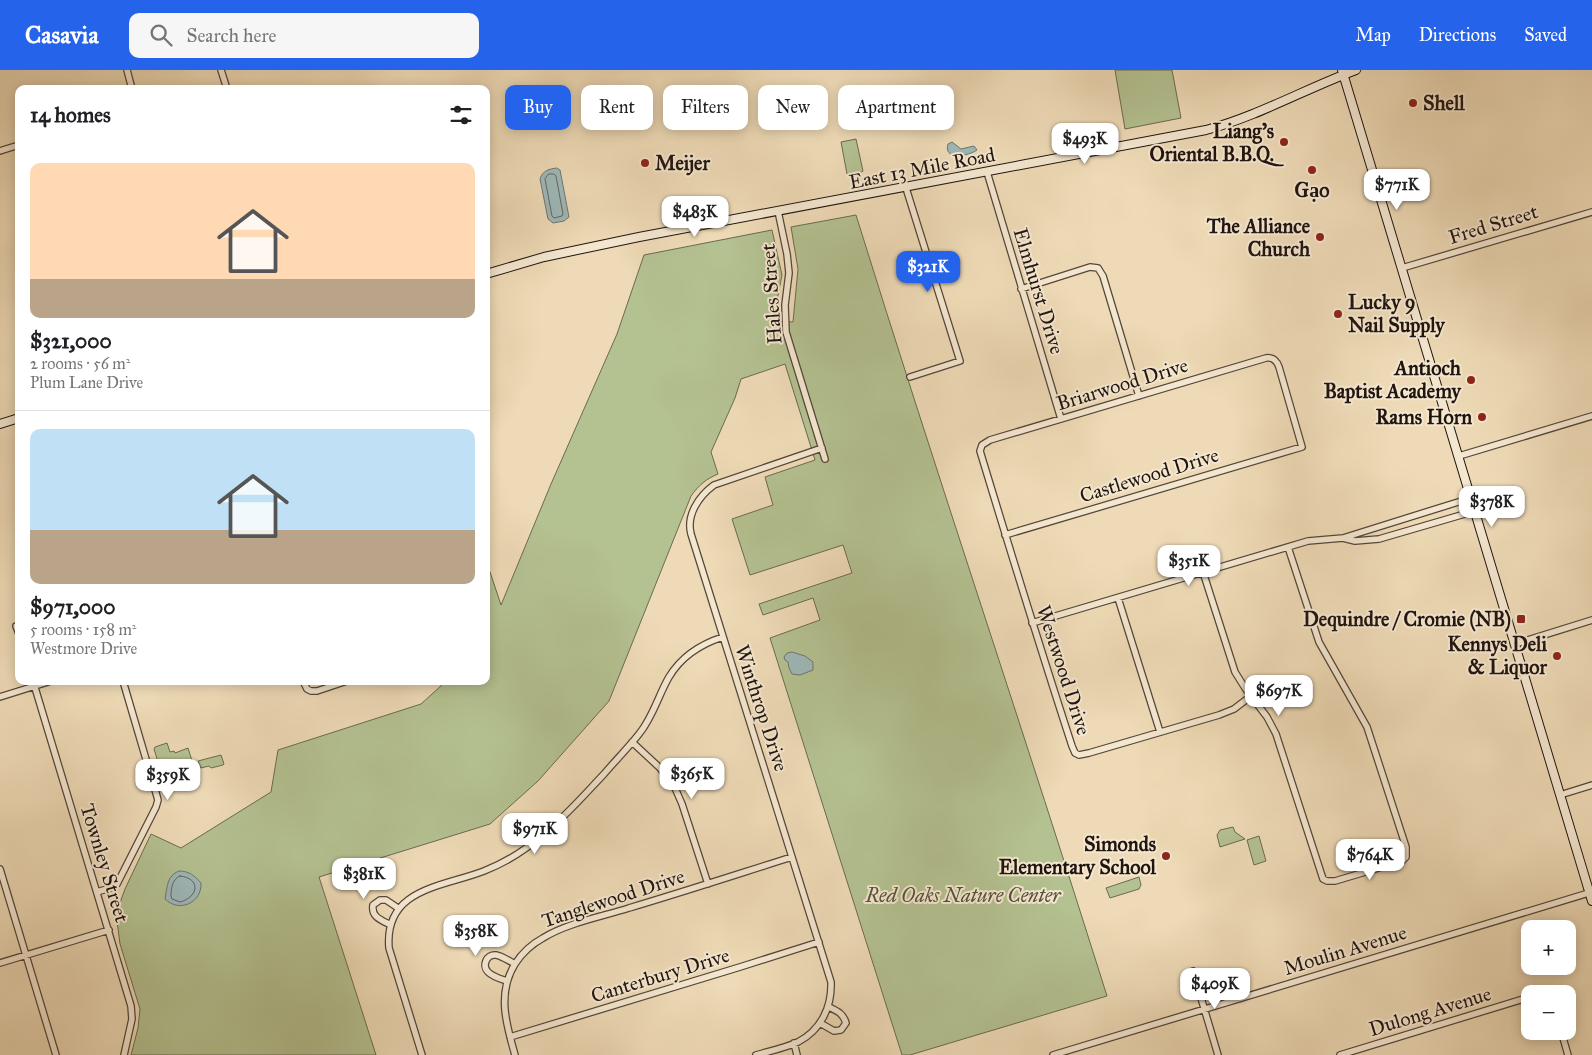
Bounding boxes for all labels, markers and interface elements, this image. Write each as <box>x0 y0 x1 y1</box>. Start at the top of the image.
search box <box>129 13 479 58</box>
text: Casavia <box>25 20 99 50</box>
icon: search <box>147 21 175 49</box>
text: Search here <box>187 24 276 47</box>
text: Map <box>1355 24 1391 46</box>
text: Directions <box>1419 24 1496 46</box>
text: Saved <box>1524 24 1567 46</box>
chip: Buy <box>505 85 571 130</box>
chip: Rent <box>581 85 653 130</box>
chip: Filters <box>663 85 748 130</box>
chip: New <box>758 85 828 130</box>
chip: Apartment <box>838 85 954 130</box>
place label: Shell <box>1423 91 1465 115</box>
marker: Shell <box>1407 97 1419 109</box>
icon: filters <box>447 101 475 129</box>
text: 14 homes <box>30 102 111 128</box>
place label: Liang's Oriental B.B.Q. <box>1149 119 1285 167</box>
pin: $493K <box>1050 122 1120 165</box>
text: $493K <box>1063 129 1107 148</box>
marker: Liang's Oriental B.B.Q. <box>1278 136 1290 148</box>
street label: East 13 Mile Road <box>847 142 997 194</box>
place label: Meijer <box>655 151 710 176</box>
marker: Meijer <box>639 157 651 169</box>
marker: Gạo <box>1306 164 1318 176</box>
pin: $771K <box>1362 168 1432 211</box>
text: $771K <box>1375 175 1419 194</box>
place label: Gạo <box>1295 178 1329 202</box>
icon: home <box>208 196 298 286</box>
pin: $483K <box>660 196 730 238</box>
street label: Fred Street <box>1445 199 1541 249</box>
text: $483K <box>673 202 717 221</box>
place label: The Alliance Church <box>1206 214 1311 261</box>
street label: Elmhurst Drive <box>1008 225 1070 357</box>
marker: The Alliance Church <box>1314 231 1326 243</box>
street label: Hales Street <box>756 243 786 345</box>
pin: $321K <box>893 250 963 293</box>
text: $321K <box>907 257 949 276</box>
place label: Lucky 9 Nail Supply <box>1348 290 1446 338</box>
marker: Lucky 9 Nail Supply <box>1332 308 1344 320</box>
text: $321,000 <box>30 328 112 354</box>
street label: Briarwood Drive <box>1053 353 1191 415</box>
text: 2 rooms · 56 m² <box>30 354 130 373</box>
place label: Antioch Baptist Academy <box>1324 356 1463 404</box>
text: Plum Lane Drive <box>30 373 143 392</box>
marker: Antioch Baptist Academy <box>1465 374 1477 386</box>
place label: Rams Horn <box>1376 405 1472 429</box>
marker: Rams Horn <box>1476 411 1488 423</box>
street label: Castlewood Drive <box>1077 442 1221 508</box>
icon: home <box>208 461 298 551</box>
pin: $378K <box>1457 486 1527 528</box>
text: $378K <box>1470 492 1514 511</box>
pin: $351K <box>1154 544 1224 587</box>
text: $351K <box>1168 551 1210 570</box>
text: $971,000 <box>30 594 115 620</box>
street label: Westwood Drive <box>1032 602 1096 738</box>
place label: Dequindre / Cromie (NB) <box>1303 607 1511 632</box>
marker: Dequindre / Cromie (NB) <box>1515 613 1527 625</box>
text: 5 rooms · 158 m² <box>30 620 136 639</box>
place label: Kennys Deli & Liquor <box>1447 632 1547 680</box>
text: Westmore Drive <box>30 639 137 658</box>
street label: Winthrop Drive <box>730 642 794 774</box>
marker: Kennys Deli & Liquor <box>1551 650 1563 662</box>
pin: $697K <box>1244 674 1314 717</box>
text: $697K <box>1256 681 1302 700</box>
pin: $359K <box>133 758 203 801</box>
pin: $365K <box>657 758 727 800</box>
text: $365K <box>671 764 714 783</box>
text: $359K <box>146 765 190 784</box>
street label: Townley Street <box>76 801 134 925</box>
pin: $971K <box>500 812 570 855</box>
text: $971K <box>513 819 557 838</box>
place label: Simonds Elementary School <box>999 832 1157 880</box>
pin: $764K <box>1335 838 1405 881</box>
text: $764K <box>1347 845 1393 864</box>
marker: Simonds Elementary School <box>1160 850 1172 862</box>
pin: $381K <box>329 858 399 900</box>
text: $381K <box>343 864 385 883</box>
street label: Tanglewood Drive <box>539 864 688 933</box>
park label: Red Oaks Nature Center <box>864 883 1062 907</box>
pin: $358K <box>441 914 511 957</box>
street label: Moulin Avenue <box>1281 920 1409 980</box>
map controls <box>1521 920 1576 1040</box>
button: + <box>1521 920 1576 975</box>
text: $358K <box>454 921 498 940</box>
street label: Canterbury Drive <box>588 943 732 1007</box>
pin: $409K <box>1180 968 1250 1010</box>
text: $409K <box>1191 974 1239 993</box>
street label: Dulong Avenue <box>1366 981 1494 1042</box>
button: − <box>1521 985 1576 1040</box>

